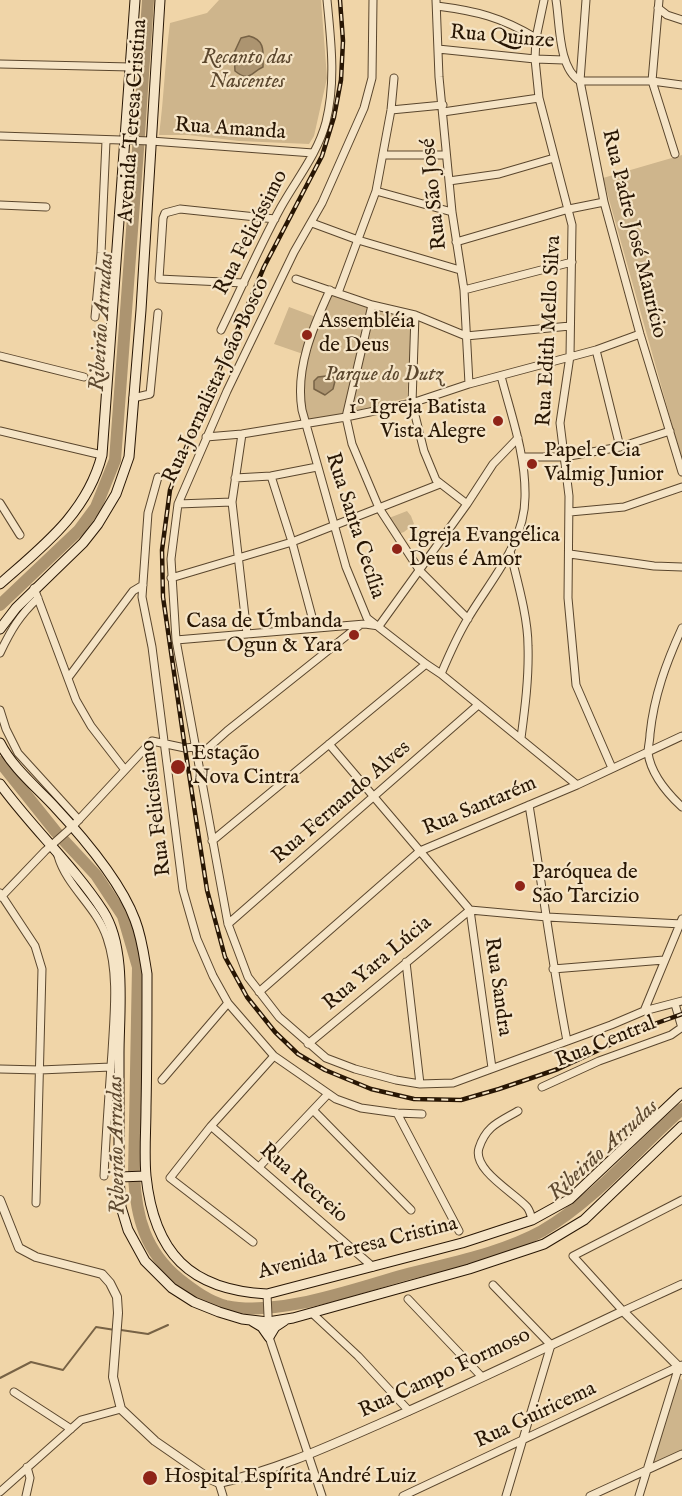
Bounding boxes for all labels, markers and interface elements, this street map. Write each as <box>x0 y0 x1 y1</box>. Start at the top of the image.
street label: Avenida Teresa Cristina <box>114 18 154 224</box>
street label: Rua Quinze <box>449 21 555 55</box>
park label: Recanto das Nascentes <box>202 46 292 96</box>
street label: Rua Amanda <box>174 114 286 146</box>
street label: Rua Padre José Maurício <box>595 127 671 341</box>
street label: Rua São José <box>417 137 453 251</box>
street label: Rua Felicíssimo <box>210 166 294 300</box>
street label: Rua Edith Mello Silva <box>532 235 568 427</box>
water label: Ribeirão Arrudas <box>85 252 121 392</box>
street label: Rua Jornalista João Bosco <box>158 274 276 488</box>
place label: Assembléia de Deus <box>319 310 415 360</box>
marker: Assembléia de Deus <box>300 328 314 342</box>
park label: Parque do Dutz <box>325 363 443 389</box>
place label: 1º Igreja Batista Vista Alegre <box>349 396 486 446</box>
marker: 1º Igreja Batista Vista Alegre <box>491 414 505 428</box>
place label: Papel e Cia Valmig Junior <box>544 439 664 489</box>
street label: Rua Santa Cecília <box>319 450 389 602</box>
marker: Papel e Cia Valmig Junior <box>525 457 539 471</box>
place label: Igreja Evangélica Deus é Amor <box>409 524 560 574</box>
marker: Igreja Evangélica Deus é Amor <box>390 542 404 556</box>
place label: Casa de Úmbanda Ogun & Yara <box>186 610 342 660</box>
marker: Casa de Úmbanda Ogun & Yara <box>347 628 361 642</box>
street label: Rua Fernando Alves <box>268 736 416 870</box>
street label: Rua Felicíssimo <box>136 738 178 878</box>
place label: Estação Nova Cintra <box>192 742 299 792</box>
marker: Estação Nova Cintra <box>169 758 187 776</box>
street label: Rua Santarém <box>419 772 541 842</box>
place label: Paróquea de São Tarcizio <box>532 861 639 911</box>
marker: Paróquea de São Tarcizio <box>513 879 527 893</box>
street label: Rua Yara Lúcia <box>319 911 437 1017</box>
street label: Rua Sandra <box>478 936 516 1038</box>
street label: Rua Central <box>552 1011 660 1075</box>
water label: Ribeirão Arrudas <box>104 1075 132 1215</box>
water label: Ribeirão Arrudas <box>543 1095 665 1207</box>
street label: Rua Recreio <box>254 1139 352 1229</box>
street label: Avenida Teresa Cristina <box>256 1212 460 1286</box>
street label: Rua Campo Formoso <box>355 1323 535 1425</box>
street label: Rua Guiricema <box>471 1377 601 1455</box>
place label: Hospital Espírita André Luiz <box>164 1465 417 1491</box>
marker: Hospital Espírita André Luiz <box>141 1469 159 1487</box>

